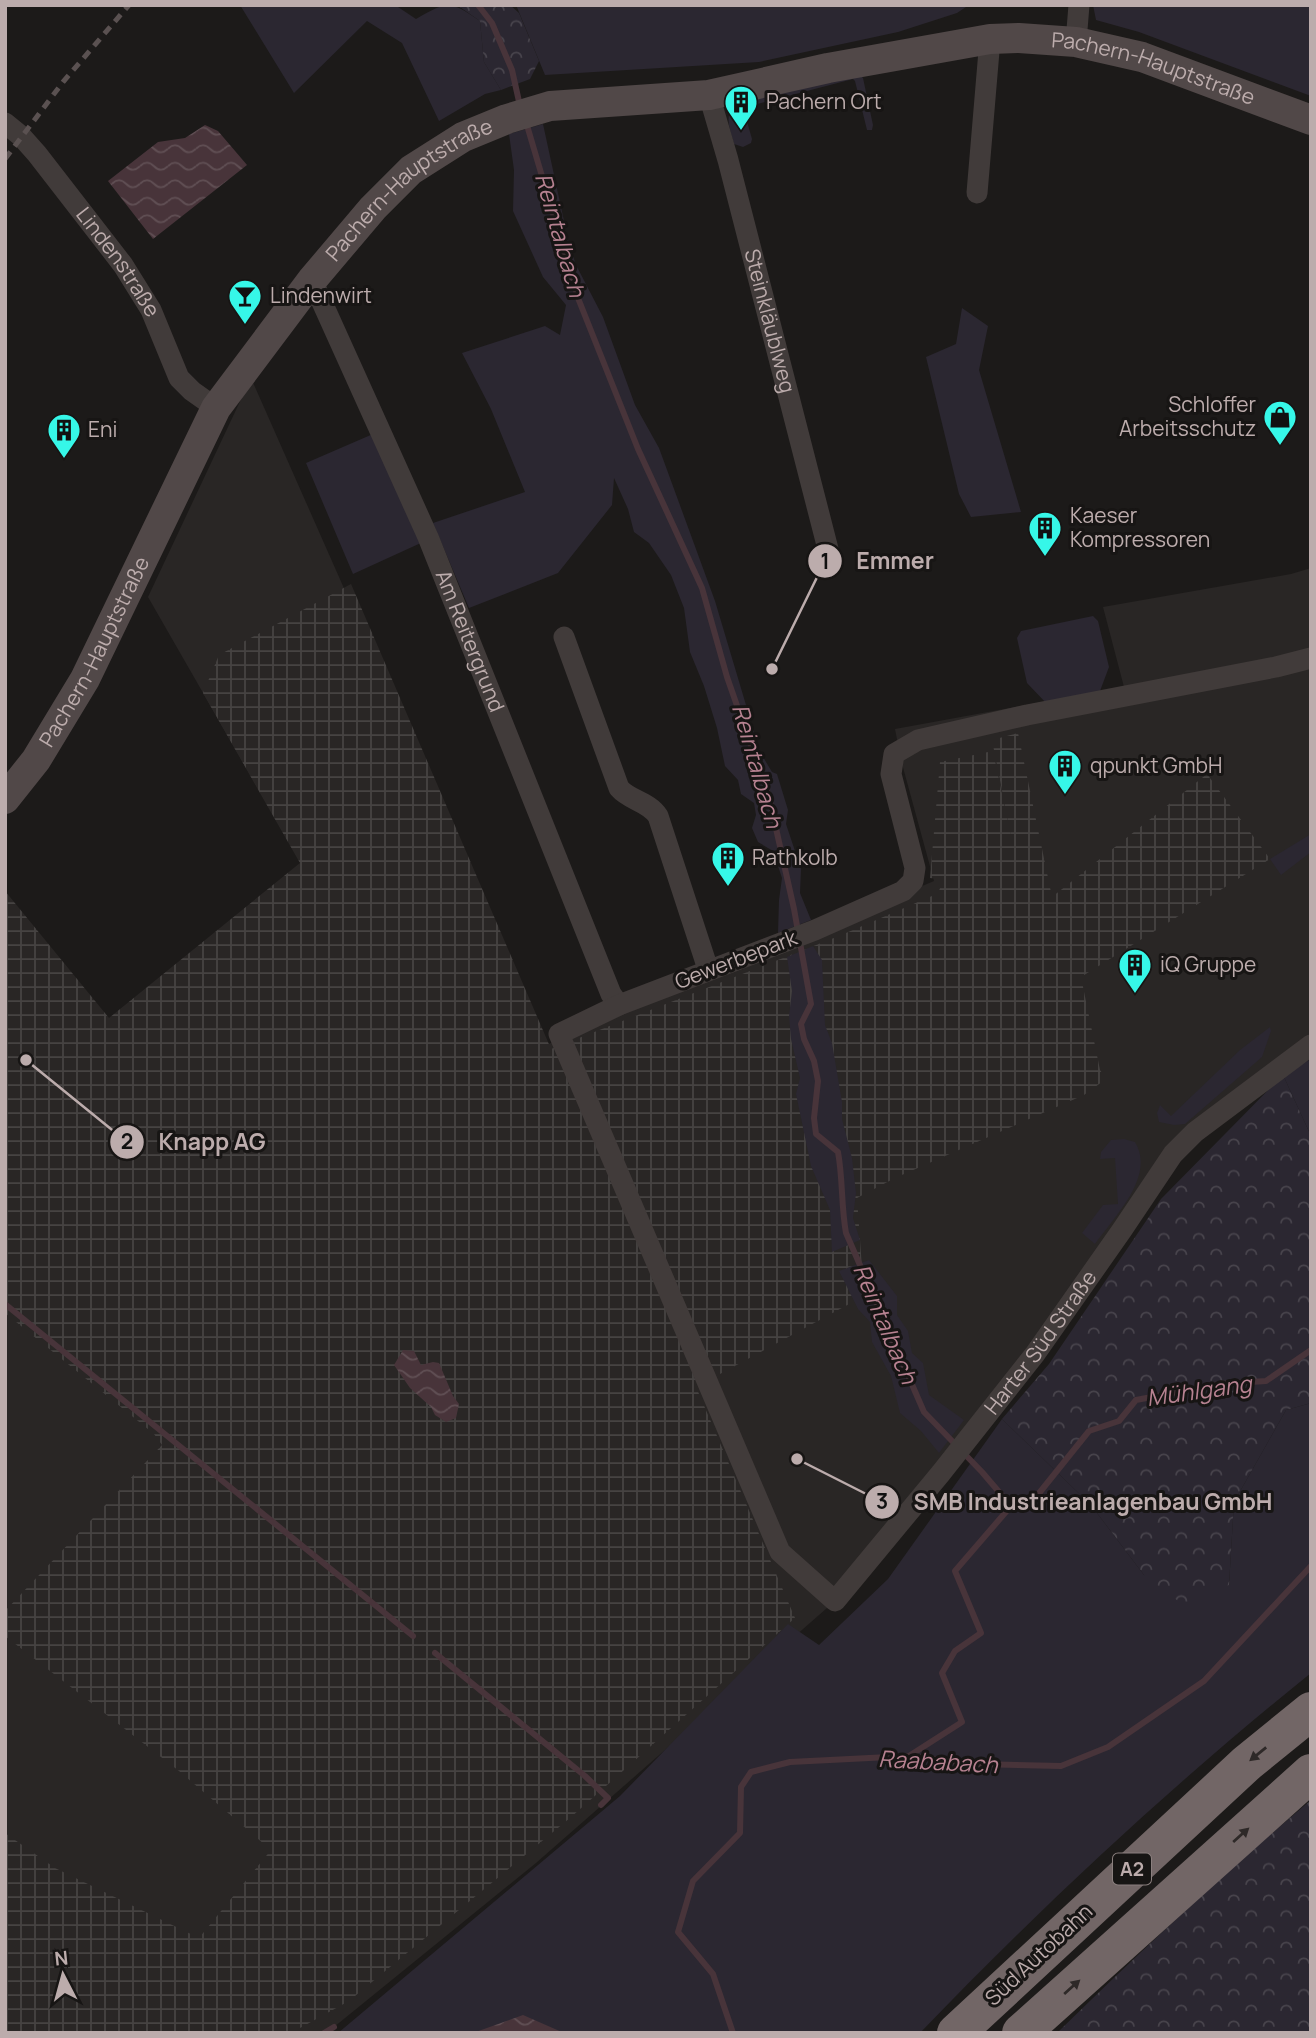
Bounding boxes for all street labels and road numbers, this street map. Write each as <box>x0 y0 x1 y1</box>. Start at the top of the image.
street label: Pachern-Hauptstraße <box>1051 25 1259 111</box>
street label: Pachern-Hauptstraße <box>319 112 496 267</box>
street label: Lindenstraße <box>70 201 167 322</box>
street label: Steinkläublweg <box>738 246 802 396</box>
street label: Pachern-Hauptstraße <box>32 552 155 752</box>
street label: Am Reitergrund <box>430 566 512 716</box>
street label: Gewerbepark <box>671 923 801 995</box>
street label: Harter Süd Straße <box>978 1264 1103 1420</box>
road number: A2 <box>1113 1854 1151 1884</box>
street label: Süd Autobahn <box>979 1897 1098 2011</box>

